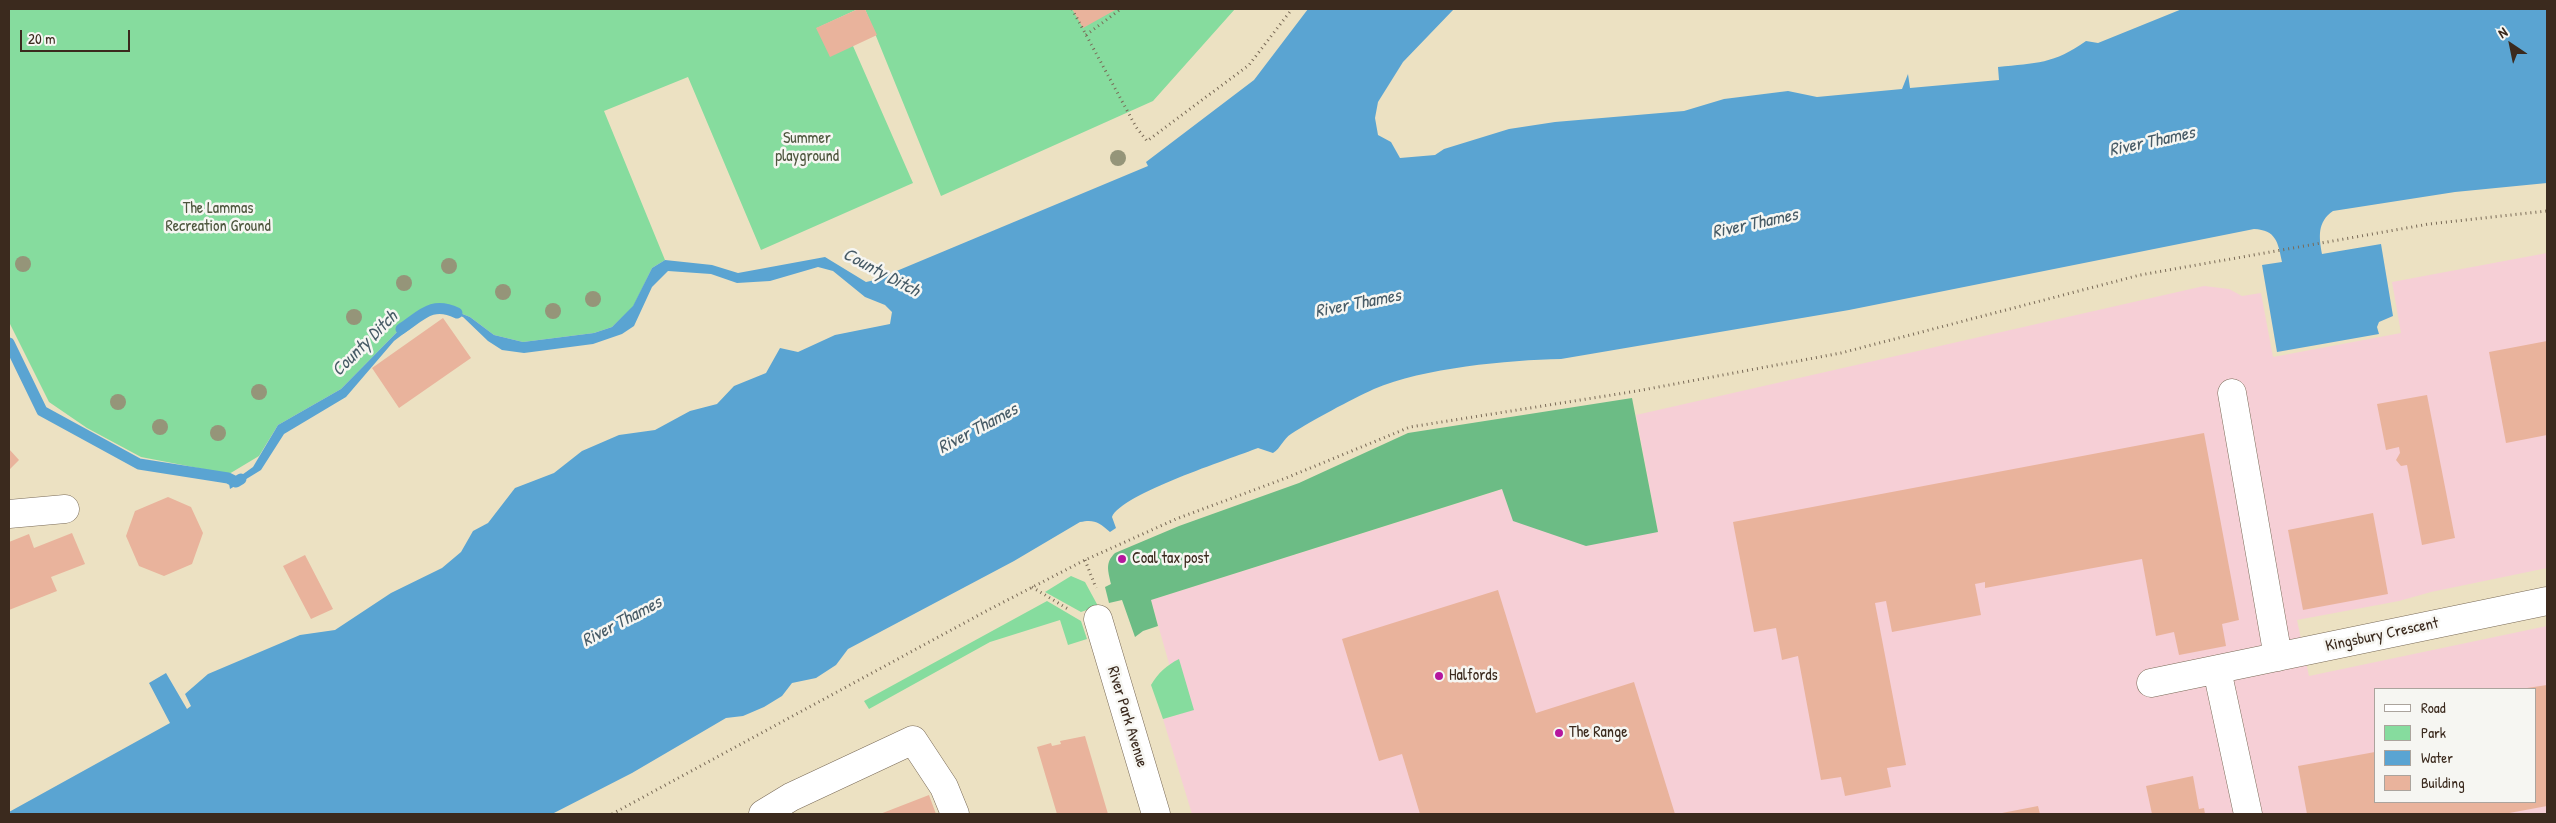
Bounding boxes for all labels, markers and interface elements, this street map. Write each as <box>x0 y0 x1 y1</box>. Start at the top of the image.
scale bar <box>22 20 132 52</box>
north arrow <box>2486 20 2536 70</box>
text: N <box>2494 22 2511 42</box>
text: 20 m <box>28 28 55 49</box>
water label: River Thames <box>2107 122 2197 162</box>
park label: Summer playground <box>775 129 839 167</box>
park label: The Lammas Recreation Ground <box>165 199 271 237</box>
water label: River Thames <box>1710 204 1800 244</box>
water label: County Ditch <box>839 244 923 302</box>
water label: River Thames <box>1313 285 1403 323</box>
water label: County Ditch <box>328 307 402 381</box>
water label: River Thames <box>935 399 1021 459</box>
place label: Coal tax post <box>1132 549 1209 569</box>
marker: Coal tax post <box>1116 553 1128 565</box>
water label: River Thames <box>579 592 665 652</box>
street label: Kingsbury Crescent <box>2324 614 2440 656</box>
street label: River Park Avenue <box>1103 664 1151 770</box>
place label: Halfords <box>1449 666 1498 686</box>
marker: Halfords <box>1433 670 1445 682</box>
legend <box>2374 688 2536 803</box>
text: Road <box>2421 697 2446 718</box>
text: Park <box>2421 722 2446 743</box>
place label: The Range <box>1569 723 1628 743</box>
marker: The Range <box>1553 727 1565 739</box>
text: Water <box>2421 747 2453 768</box>
text: Building <box>2421 772 2465 793</box>

